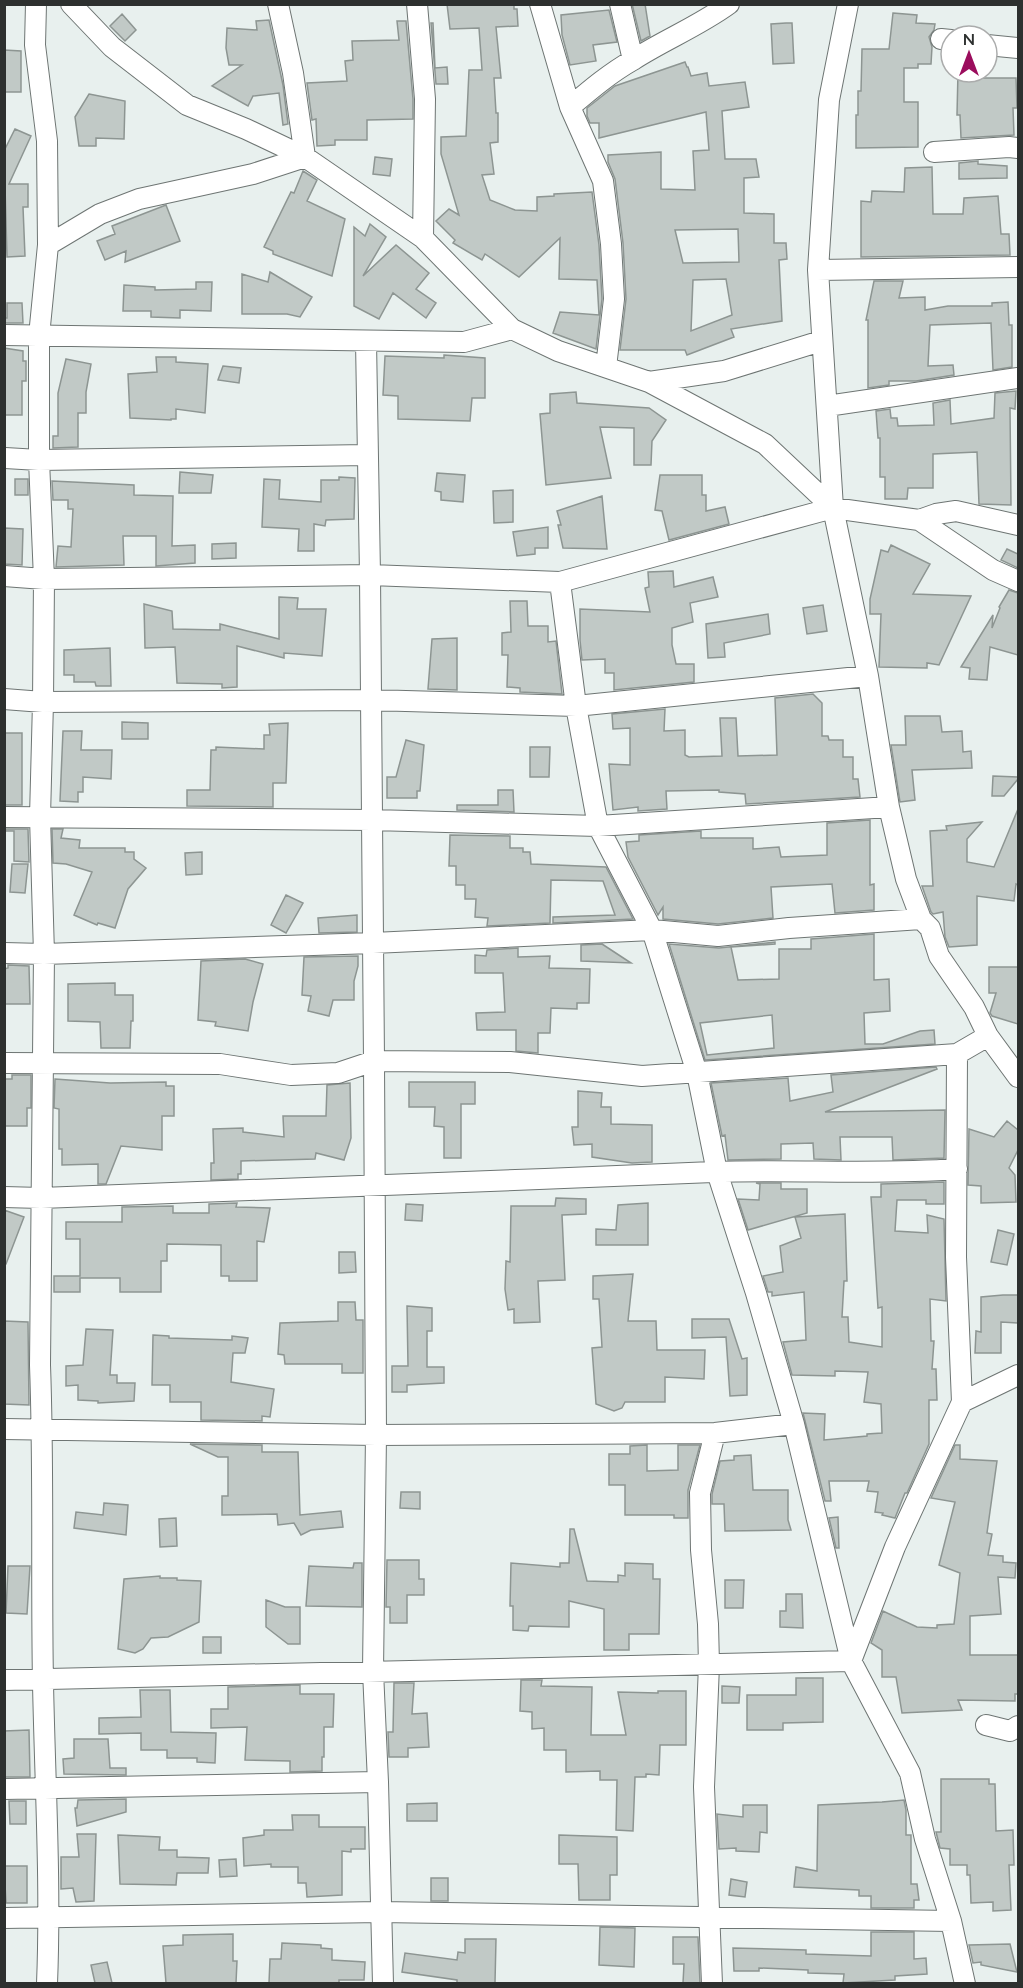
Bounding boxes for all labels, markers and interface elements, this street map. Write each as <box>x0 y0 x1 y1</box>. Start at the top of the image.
north arrow <box>939 24 999 84</box>
text: N <box>963 29 975 48</box>

